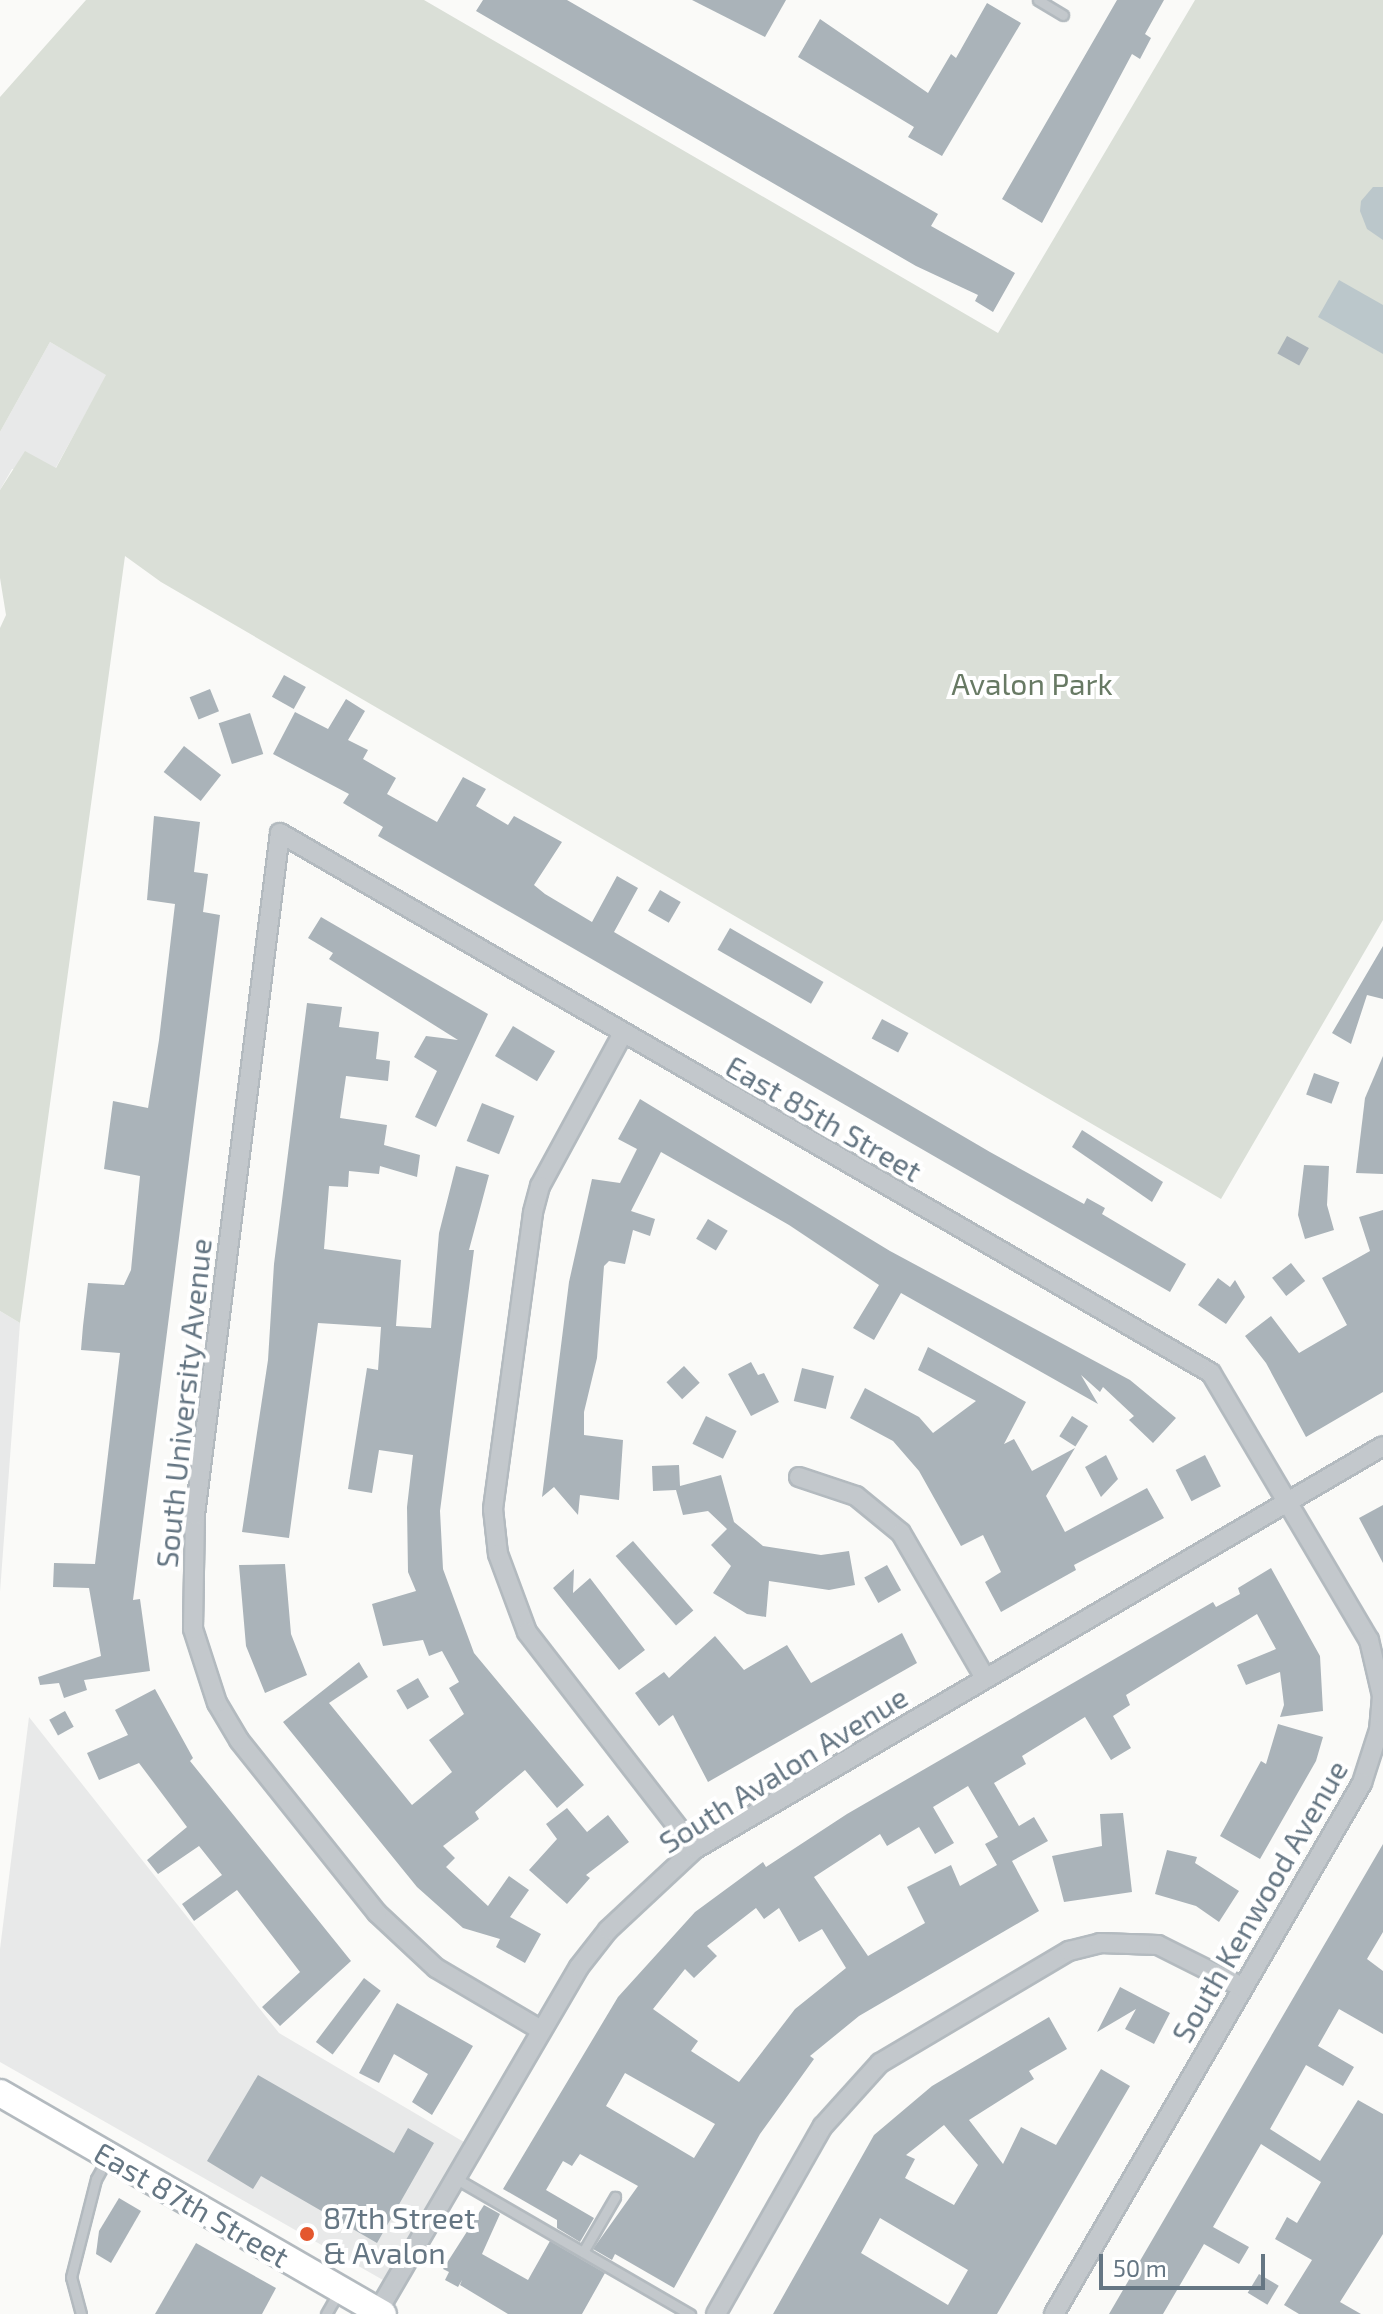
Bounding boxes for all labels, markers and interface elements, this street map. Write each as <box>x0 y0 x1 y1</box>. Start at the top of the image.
park label: Avalon Park <box>951 665 1113 701</box>
street label: East 85th Street <box>720 1047 928 1189</box>
street label: South University Avenue <box>148 1236 218 1570</box>
street label: South Avalon Avenue <box>652 1678 914 1860</box>
street label: South Kenwood Avenue <box>1163 1753 1355 2049</box>
street label: East 87th Street <box>88 2134 296 2274</box>
place label: 87th Street & Avalon <box>323 2199 475 2270</box>
marker: 87th Street & Avalon <box>298 2225 316 2243</box>
scale bar <box>1103 2238 1269 2288</box>
text: 50 m <box>1113 2253 1167 2282</box>

